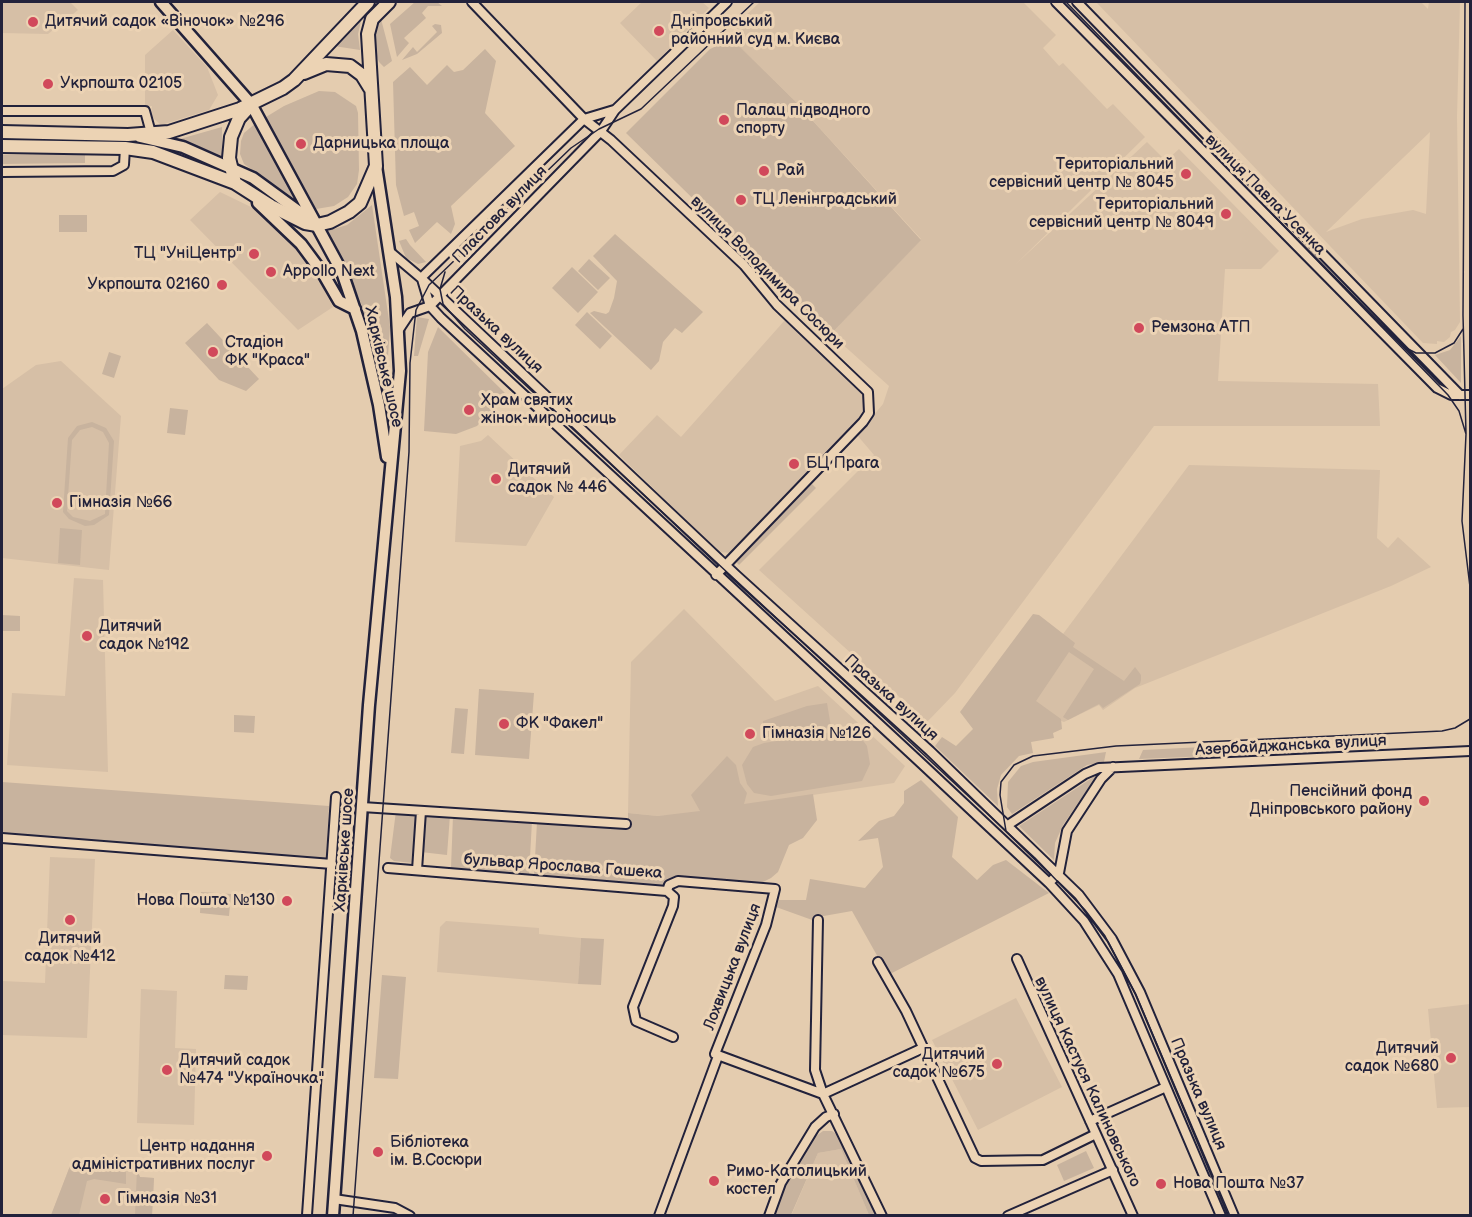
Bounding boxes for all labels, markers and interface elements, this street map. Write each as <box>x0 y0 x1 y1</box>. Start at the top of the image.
place label: Дитячий садок «Віночок» №296 <box>45 12 284 32</box>
place label: Дніпровський районний суд м. Києва <box>671 12 840 50</box>
marker: Дитячий садок «Віночок» №296 <box>26 15 40 29</box>
marker: Дніпровський районний суд м. Києва <box>652 24 666 38</box>
place label: Укрпошта 02105 <box>60 74 182 94</box>
marker: Укрпошта 02105 <box>41 77 55 91</box>
place label: Палац підводного спорту <box>736 101 870 139</box>
marker: Палац підводного спорту <box>717 113 731 127</box>
street label: вулиця Павла Усенка <box>1201 131 1329 259</box>
place label: Дарницька площа <box>313 134 449 154</box>
marker: Дарницька площа <box>294 137 308 151</box>
place label: Територіальний сервісний центр № 8045 <box>989 155 1174 193</box>
place label: Рай <box>776 161 805 181</box>
street label: Пластова вулиця <box>449 162 551 268</box>
marker: Рай <box>757 164 771 178</box>
marker: Територіальний сервісний центр № 8045 <box>1179 167 1193 181</box>
place label: ТЦ Ленінградський <box>753 190 897 210</box>
street label: вулиця Володимира Сосюри <box>686 192 848 354</box>
marker: ТЦ Ленінградський <box>734 193 748 207</box>
place label: Територіальний сервісний центр № 8049 <box>1029 195 1214 233</box>
marker: Територіальний сервісний центр № 8049 <box>1219 207 1233 221</box>
place label: ТЦ "УніЦентр" <box>134 244 242 264</box>
marker: ТЦ "УніЦентр" <box>247 247 261 261</box>
place label: Appollo Next <box>283 262 375 282</box>
marker: Appollo Next <box>264 265 278 279</box>
place label: Укрпошта 02160 <box>87 275 210 295</box>
marker: Укрпошта 02160 <box>215 278 229 292</box>
street label: Празька вулиця <box>446 282 546 378</box>
street label: Харківське шосе <box>360 304 406 430</box>
place label: Ремзона АТП <box>1151 318 1250 338</box>
marker: Ремзона АТП <box>1132 321 1146 335</box>
place label: Стадіон ФК "Краса" <box>225 333 310 371</box>
marker: Стадіон ФК "Краса" <box>206 345 220 359</box>
place label: Храм святих жінок-мироносиць <box>481 391 616 429</box>
marker: Храм святих жінок-мироносиць <box>462 403 476 417</box>
place label: БЦ Прага <box>806 454 879 474</box>
marker: БЦ Прага <box>787 457 801 471</box>
place label: Дитячий садок № 446 <box>508 460 607 498</box>
marker: Дитячий садок № 446 <box>489 472 503 486</box>
place label: Гімназія №66 <box>69 493 172 513</box>
marker: Гімназія №66 <box>50 496 64 510</box>
place label: Дитячий садок №192 <box>99 617 189 655</box>
marker: Дитячий садок №192 <box>80 629 94 643</box>
street label: Празька вулиця <box>840 651 942 745</box>
place label: ФК "Факел" <box>516 714 603 734</box>
marker: ФК "Факел" <box>497 717 511 731</box>
place label: Гімназія №126 <box>762 724 871 744</box>
marker: Гімназія №126 <box>743 727 757 741</box>
street label: Азербайджанська вулиця <box>1195 731 1387 761</box>
place label: Пенсійний фонд Дніпровського району <box>1249 782 1412 820</box>
street label: Харківське шосе <box>331 788 359 912</box>
marker: Пенсійний фонд Дніпровського району <box>1417 794 1431 808</box>
street label: бульвар Ярослава Гашека <box>463 850 663 884</box>
place label: Нова Пошта №130 <box>136 891 275 911</box>
marker: Нова Пошта №130 <box>280 894 294 908</box>
street label: Лохвицька вулиця <box>700 901 766 1033</box>
marker: Дитячий садок №412 <box>63 913 77 927</box>
place label: Дитячий садок №412 <box>25 929 115 967</box>
street label: вулиця Кастуся Калиновського <box>1030 974 1144 1190</box>
street label: Празька вулиця <box>1166 1035 1230 1153</box>
place label: Дитячий садок №680 <box>1345 1039 1439 1077</box>
place label: Дитячий садок №675 <box>893 1045 985 1083</box>
place label: Дитячий садок №474 "Україночка" <box>179 1051 324 1089</box>
marker: Дитячий садок №680 <box>1444 1051 1458 1065</box>
marker: Дитячий садок №675 <box>990 1057 1004 1071</box>
marker: Дитячий садок №474 "Україночка" <box>160 1063 174 1077</box>
place label: Бібліотека ім. В.Сосюри <box>390 1133 482 1171</box>
place label: Центр надання адміністративних послуг <box>72 1137 255 1175</box>
marker: Бібліотека ім. В.Сосюри <box>371 1145 385 1159</box>
marker: Центр надання адміністративних послуг <box>260 1149 274 1163</box>
place label: Римо-Католицький костел <box>726 1162 867 1200</box>
marker: Римо-Католицький костел <box>707 1174 721 1188</box>
place label: Нова Пошта №37 <box>1173 1174 1304 1194</box>
marker: Нова Пошта №37 <box>1154 1177 1168 1191</box>
place label: Гімназія №31 <box>117 1189 217 1209</box>
marker: Гімназія №31 <box>98 1192 112 1206</box>

